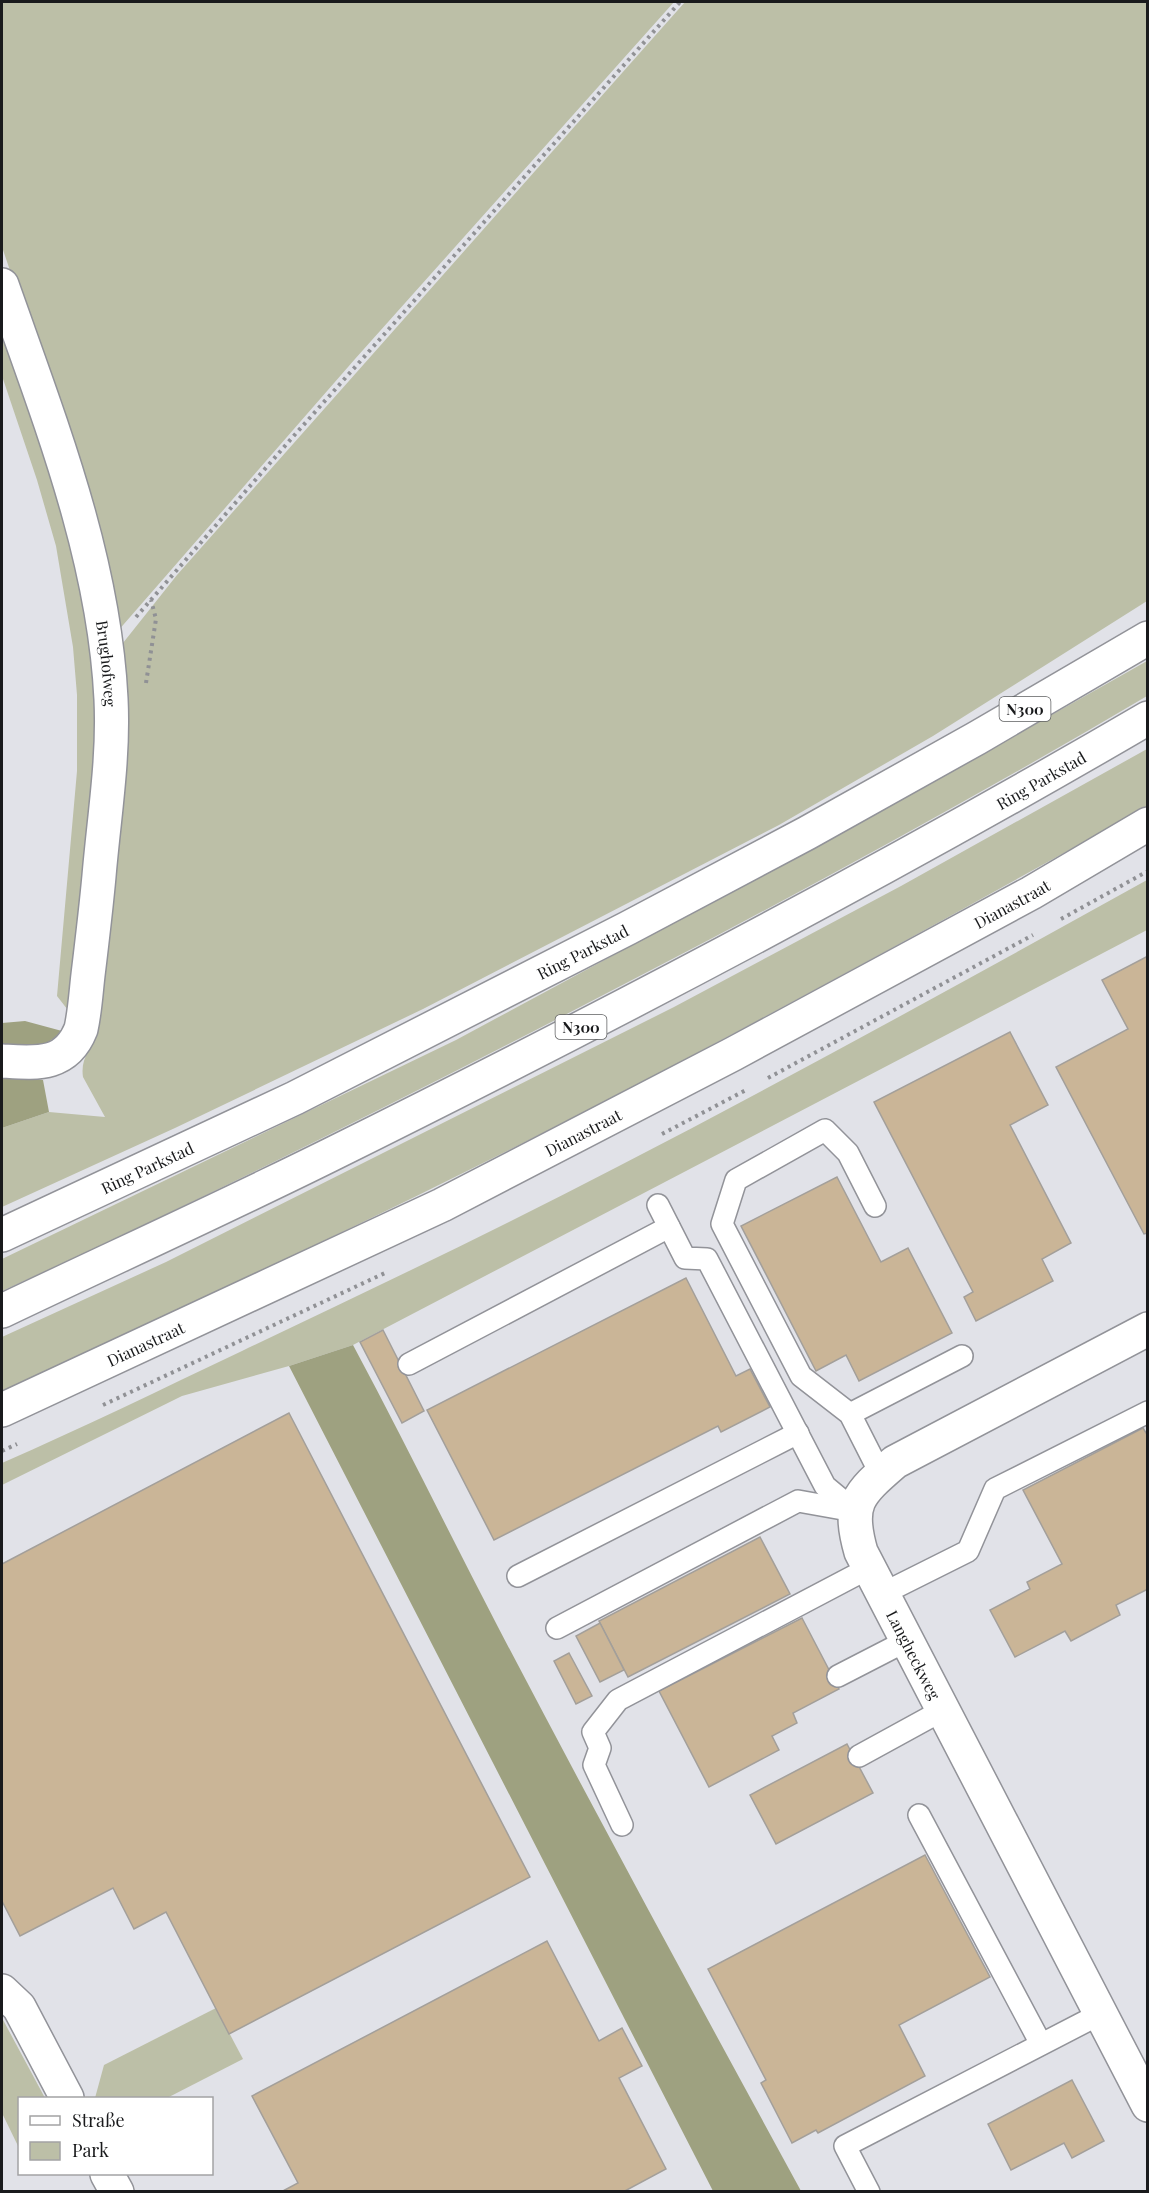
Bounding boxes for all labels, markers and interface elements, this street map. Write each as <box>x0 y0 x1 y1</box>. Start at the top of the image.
street label: Brughofweg <box>92 619 122 708</box>
road number: N300 <box>1000 697 1050 721</box>
street label: Ring Parkstad <box>992 746 1089 814</box>
street label: Dianastraat <box>970 874 1054 932</box>
street label: Ring Parkstad <box>533 919 632 983</box>
road number: N300 <box>556 1015 606 1039</box>
street label: Dianastraat <box>541 1103 625 1160</box>
street label: Ring Parkstad <box>97 1137 197 1198</box>
street label: Dianastraat <box>103 1316 188 1370</box>
street label: Langheckweg <box>882 1606 946 1703</box>
legend <box>18 2097 213 2175</box>
text: Straße <box>72 2108 125 2132</box>
text: Park <box>72 2138 109 2162</box>

